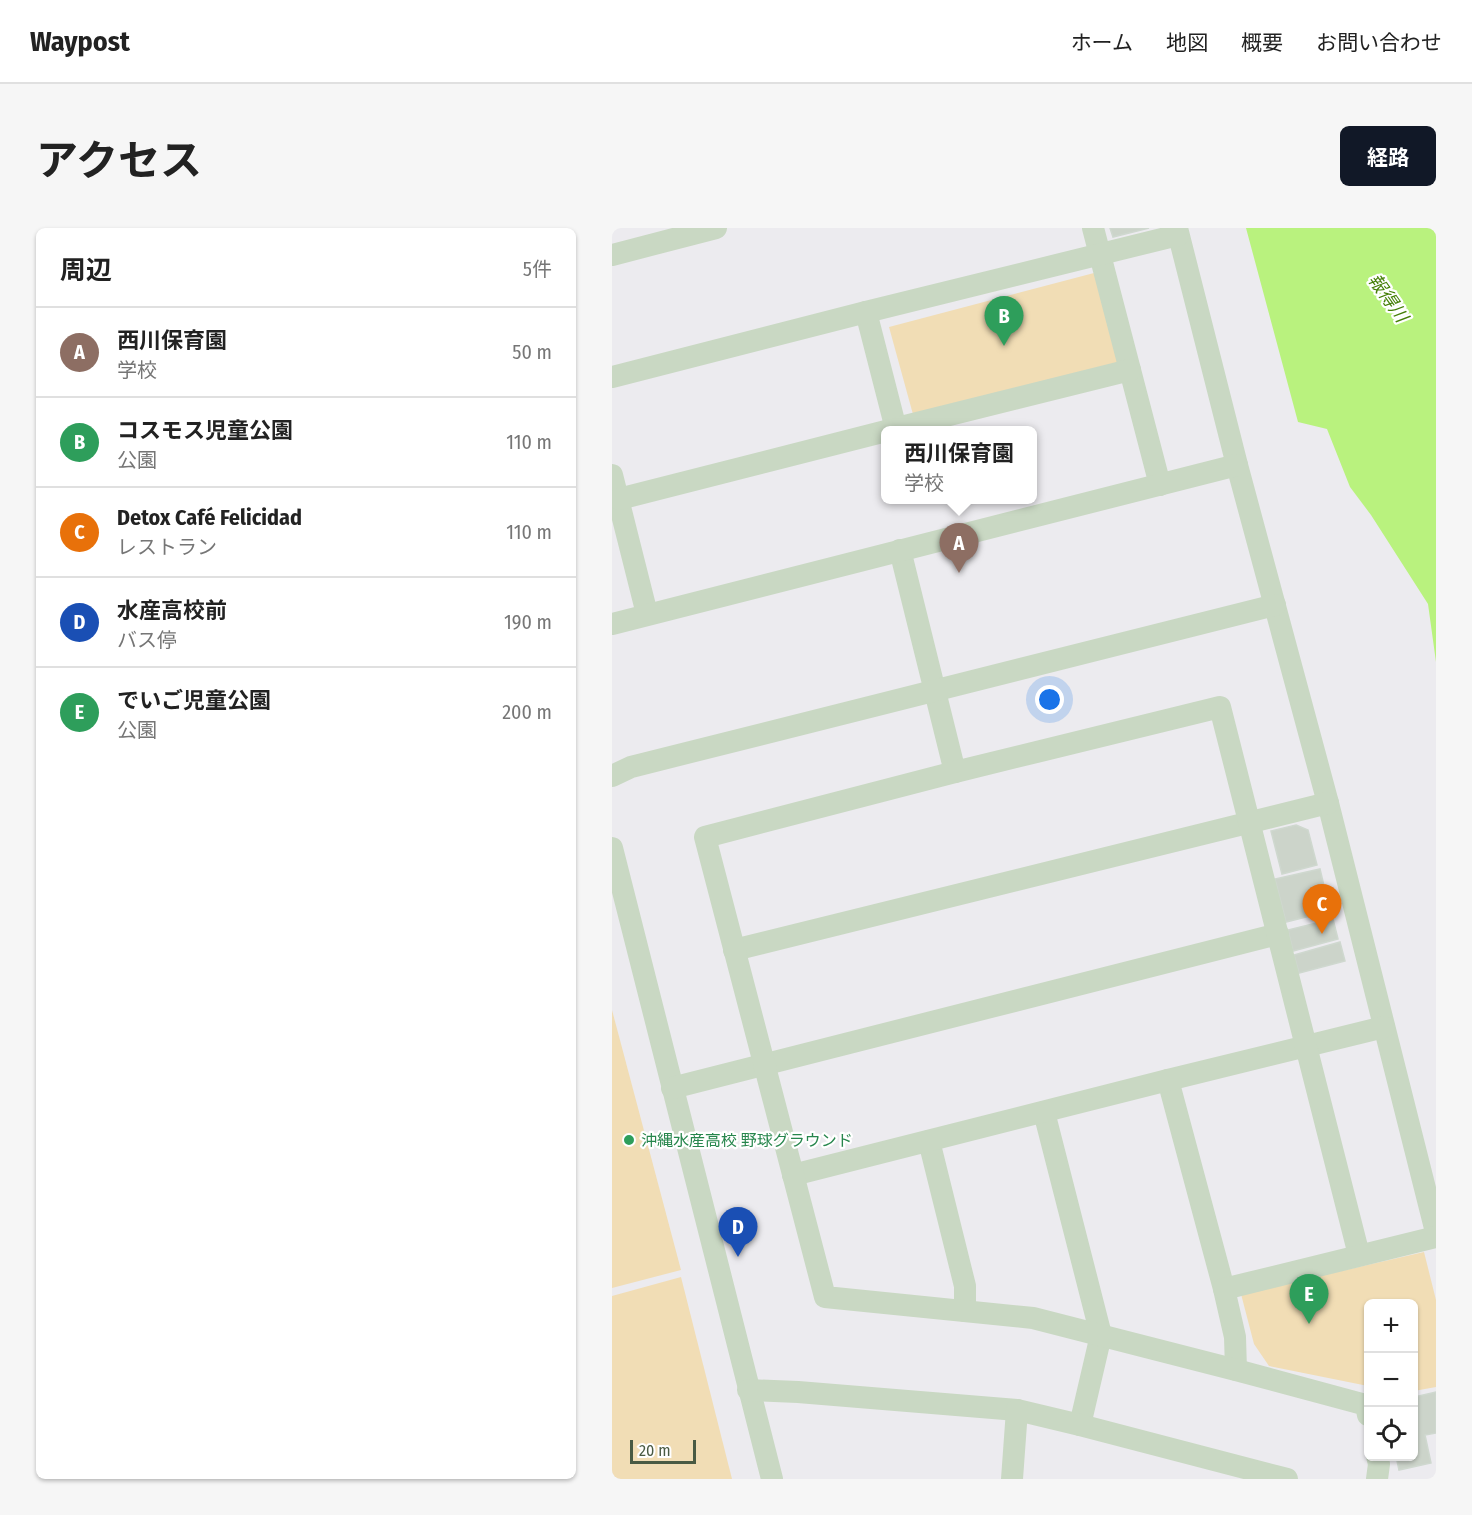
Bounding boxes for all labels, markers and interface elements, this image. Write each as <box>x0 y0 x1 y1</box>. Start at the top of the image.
text: Waypost <box>30 25 130 58</box>
text: ホーム <box>1071 30 1133 56</box>
text: 地図 <box>1166 30 1208 56</box>
text: 概要 <box>1241 30 1283 56</box>
text: お問い合わせ <box>1316 30 1442 56</box>
button: 経路 <box>1340 126 1436 186</box>
text: アクセス <box>36 136 202 186</box>
text: 周辺 <box>60 255 112 286</box>
text: 5件 <box>523 257 552 281</box>
water label: 報得川 <box>1364 270 1414 328</box>
pin: B <box>984 296 1024 346</box>
text: 西川保育園 <box>117 327 227 354</box>
text: A <box>74 340 85 364</box>
text: 50 m <box>512 340 552 364</box>
text: 学校 <box>117 358 157 382</box>
text: コスモス児童公園 <box>117 417 293 444</box>
popup <box>881 426 1037 504</box>
text: B <box>74 430 85 454</box>
text: 110 m <box>506 430 552 454</box>
text: 西川保育園 <box>904 440 1014 467</box>
text: 公園 <box>117 448 157 472</box>
text: 学校 <box>904 471 944 495</box>
text: Detox Café Felicidad <box>117 504 302 531</box>
text: C <box>74 520 85 544</box>
text: 110 m <box>506 520 552 544</box>
pin: A <box>940 524 978 573</box>
text: レストラン <box>117 535 217 559</box>
text: 水産高校前 <box>117 597 227 624</box>
text: D <box>74 610 85 634</box>
text: 190 m <box>504 610 552 634</box>
text: バス停 <box>117 628 177 652</box>
your location <box>1035 685 1064 714</box>
text: でいご児童公園 <box>117 687 271 714</box>
text: E <box>75 700 84 724</box>
text: 200 m <box>502 700 552 724</box>
text: 公園 <box>117 718 157 742</box>
pin: C <box>1302 884 1342 934</box>
place label: 沖縄水産高校 野球グラウンド <box>641 1131 853 1150</box>
marker: 沖縄水産高校 野球グラウンド <box>622 1133 636 1147</box>
pin: D <box>718 1208 758 1257</box>
pin: E <box>1290 1274 1328 1324</box>
map controls <box>1364 1299 1418 1461</box>
button: + <box>1364 1299 1418 1353</box>
button: − <box>1364 1353 1418 1407</box>
button: locate <box>1364 1407 1418 1461</box>
scale bar <box>630 1437 696 1464</box>
text: 20 m <box>639 1441 670 1460</box>

